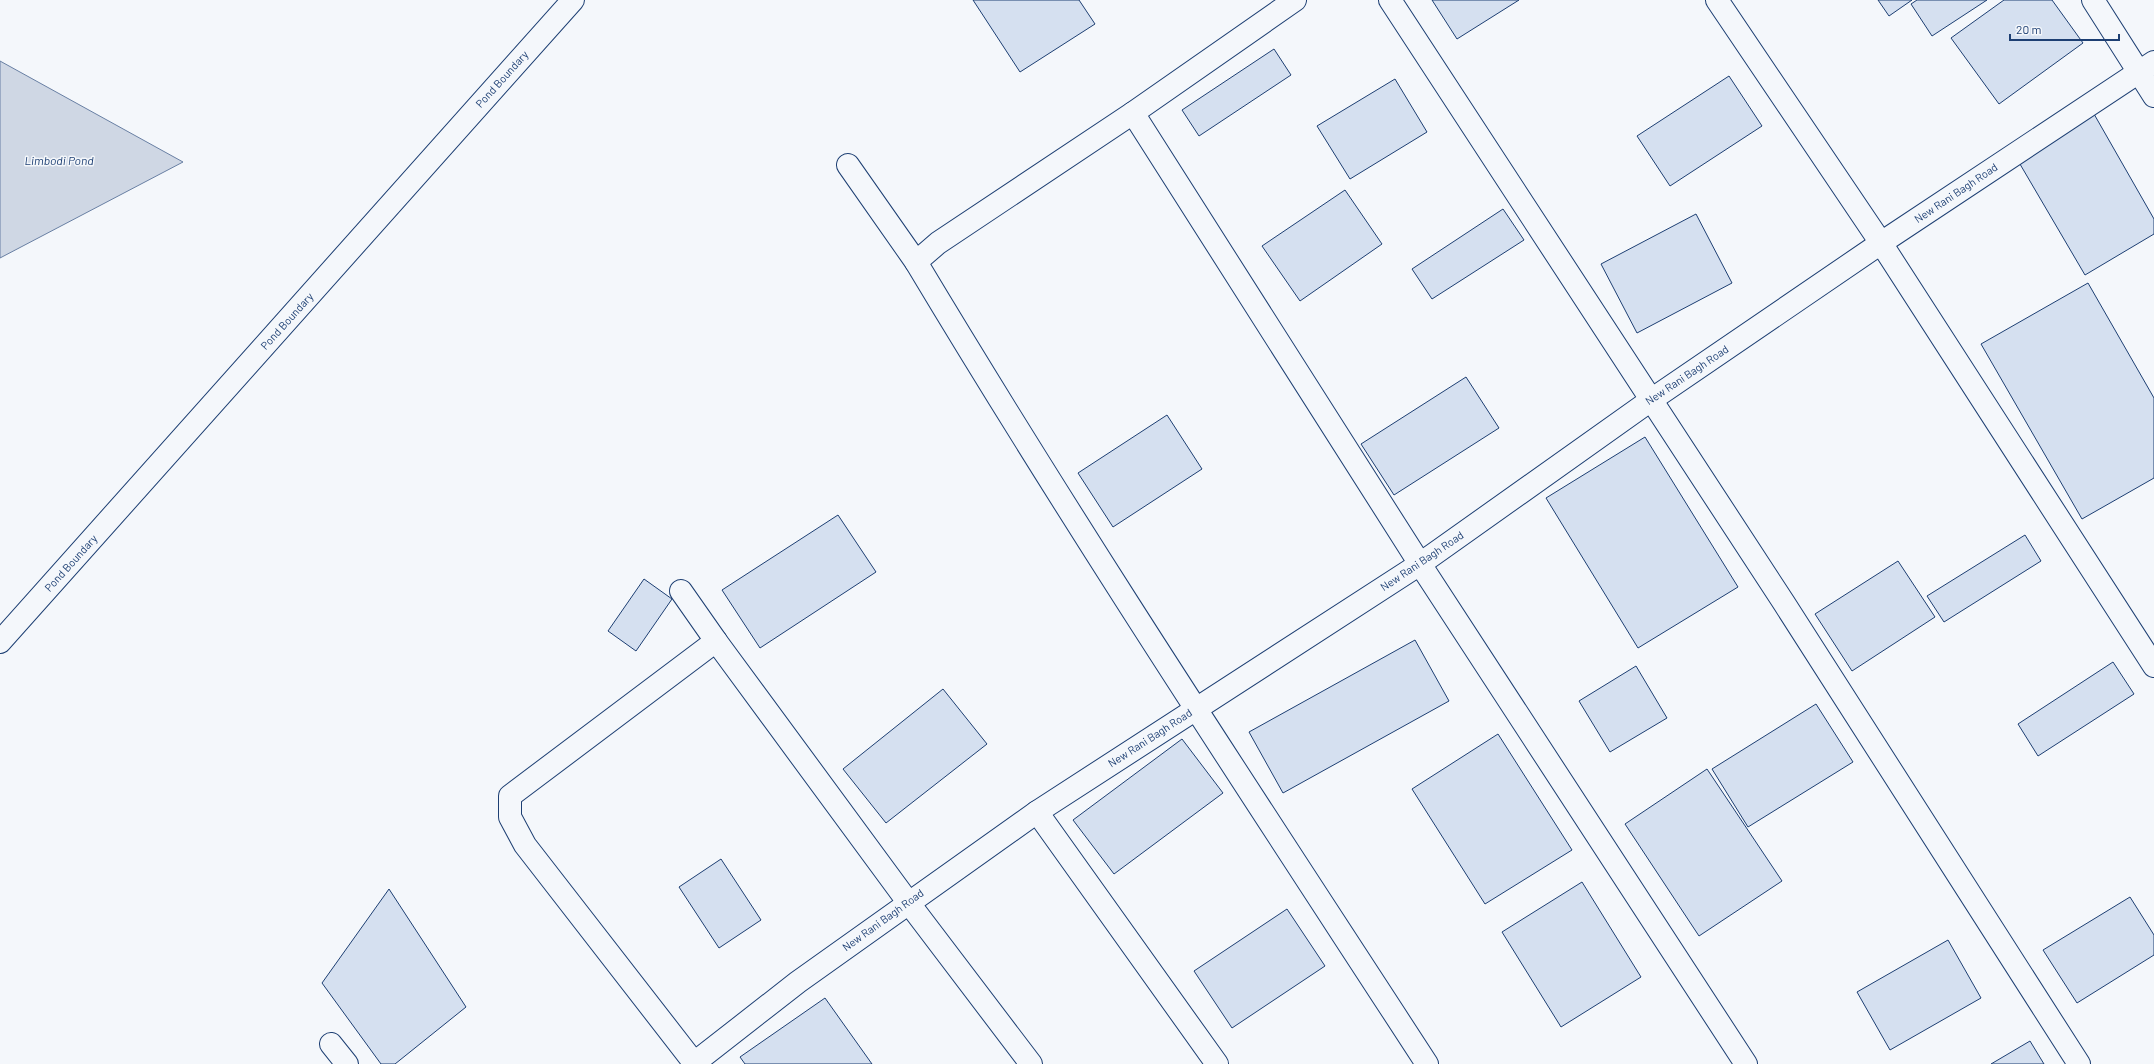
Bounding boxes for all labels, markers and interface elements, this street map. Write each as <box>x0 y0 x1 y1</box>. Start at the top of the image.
scale bar <box>2010 16 2119 42</box>
text: 20 m <box>2016 22 2042 36</box>
street label: Pond Boundary <box>473 48 531 110</box>
water label: Limbodi Pond <box>24 153 94 167</box>
street label: New Rani Bagh Road <box>1912 160 2000 225</box>
street label: Pond Boundary <box>258 290 316 352</box>
street label: New Rani Bagh Road <box>1643 342 1731 407</box>
street label: New Rani Bagh Road <box>1378 528 1466 593</box>
street label: Pond Boundary <box>42 532 100 594</box>
street label: New Rani Bagh Road <box>1105 706 1194 770</box>
street label: New Rani Bagh Road <box>839 886 926 953</box>

